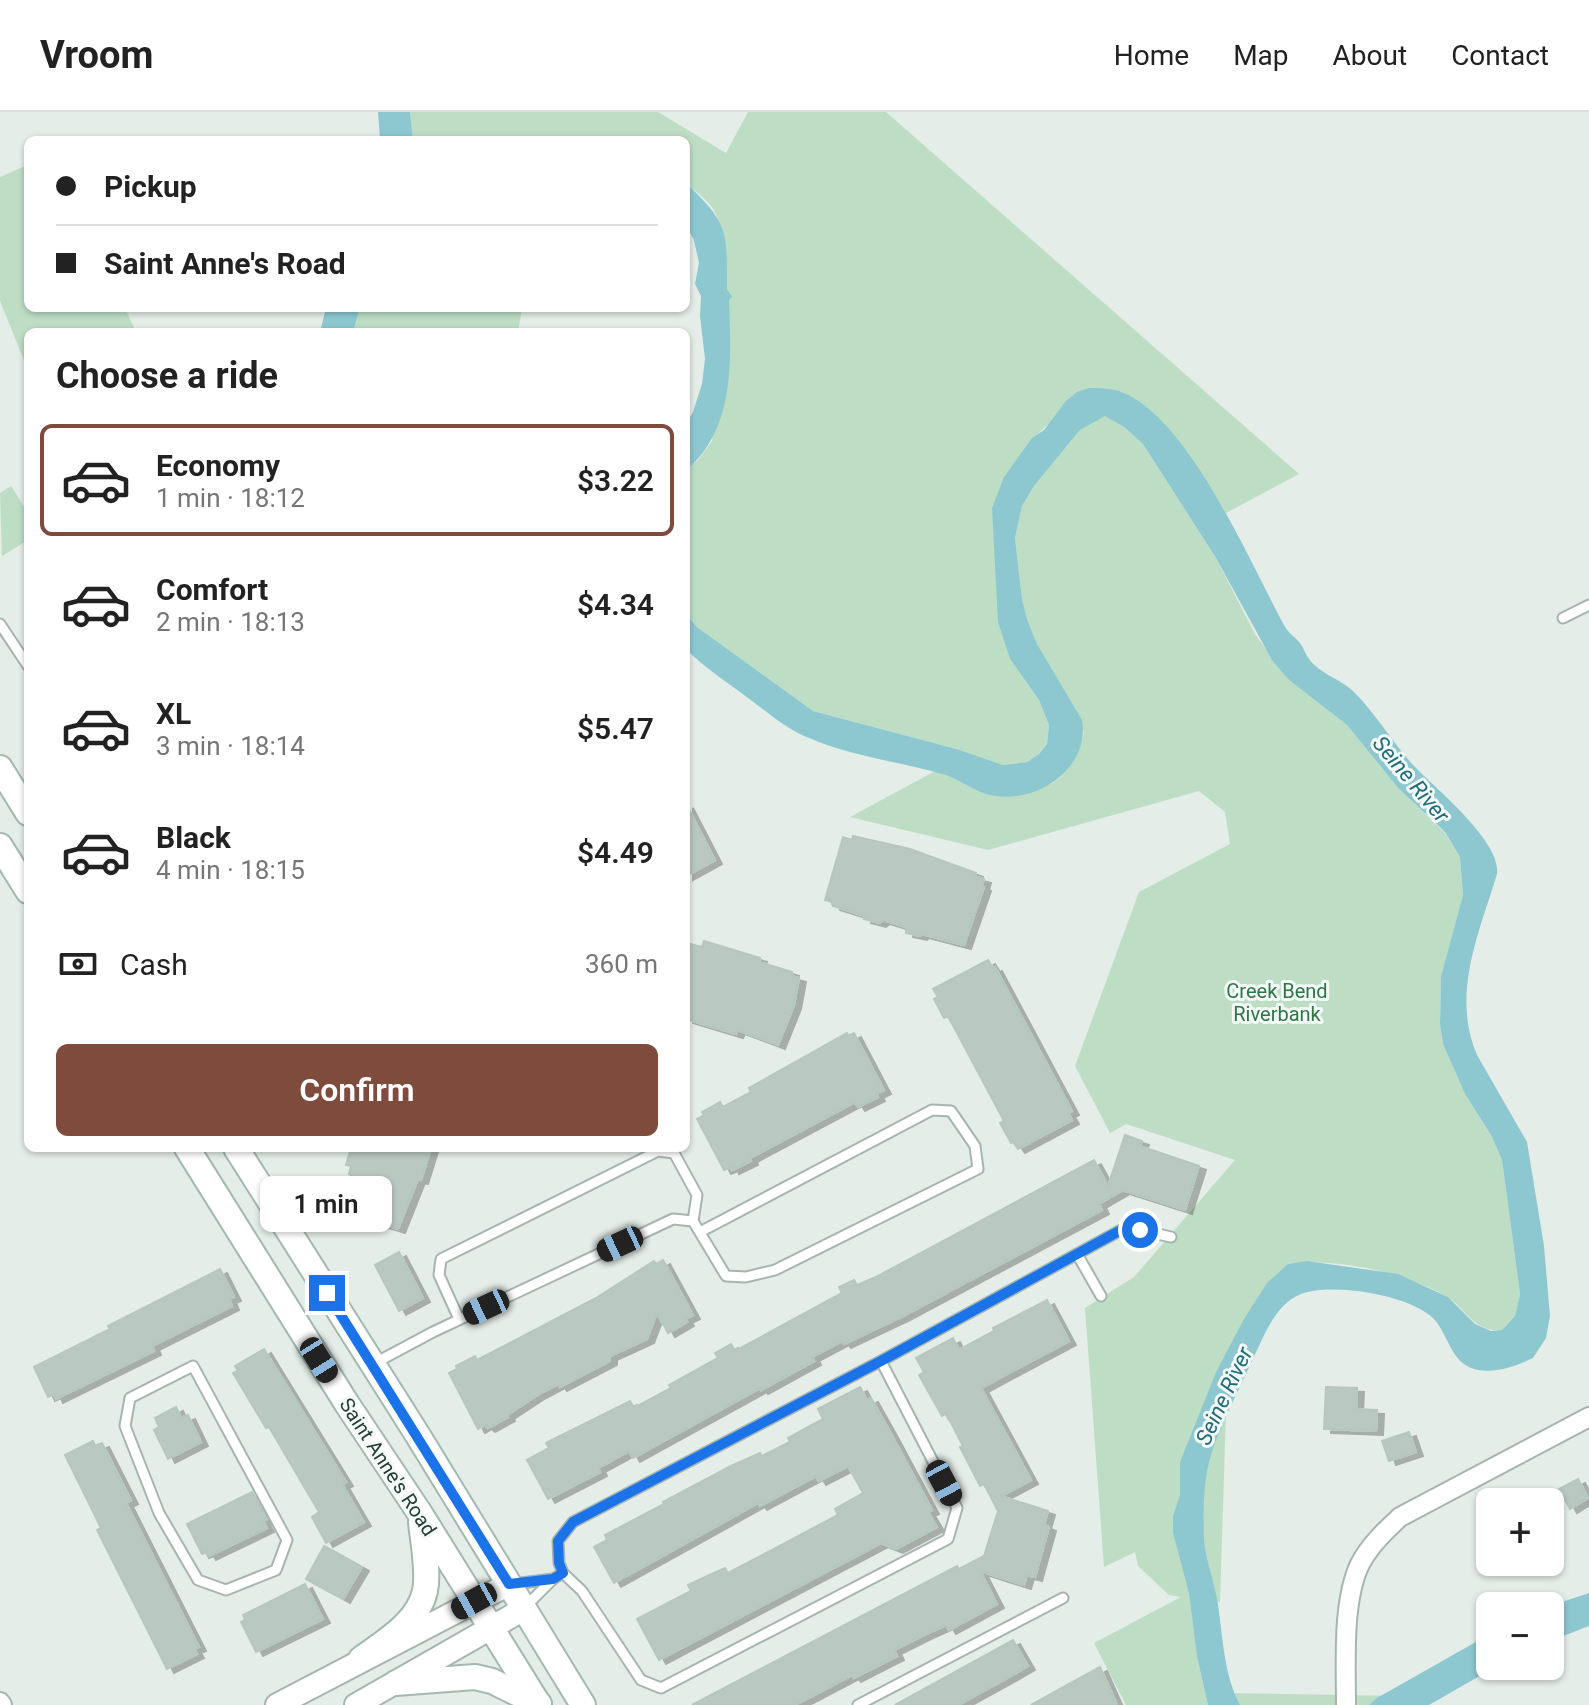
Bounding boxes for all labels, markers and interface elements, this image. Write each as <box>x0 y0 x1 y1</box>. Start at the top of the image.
text: Vroom <box>40 33 153 77</box>
text: Home <box>1114 39 1189 72</box>
text: Map <box>1233 39 1289 72</box>
text: About <box>1333 39 1407 72</box>
text: Contact <box>1451 39 1549 72</box>
text: Pickup <box>104 169 197 204</box>
text: Saint Anne's Road <box>104 246 346 281</box>
text: Choose a ride <box>56 355 278 397</box>
icon: car <box>60 444 132 516</box>
text: Economy <box>156 448 280 483</box>
text: $3.22 <box>577 463 654 498</box>
text: 1 min · 18:12 <box>156 483 305 513</box>
icon: car <box>60 568 132 640</box>
text: Comfort <box>156 572 268 607</box>
text: $4.34 <box>577 587 654 622</box>
text: 2 min · 18:13 <box>156 607 305 637</box>
icon: car <box>60 692 132 764</box>
text: XL <box>156 696 191 731</box>
text: $5.47 <box>577 711 654 746</box>
text: 3 min · 18:14 <box>156 731 305 761</box>
water label: Seine River <box>1368 731 1455 828</box>
icon: car <box>60 816 132 888</box>
text: Black <box>156 820 231 855</box>
text: $4.49 <box>577 835 654 870</box>
text: 4 min · 18:15 <box>156 855 305 885</box>
icon: cash <box>56 942 100 986</box>
text: Cash <box>120 947 188 982</box>
text: 360 m <box>585 949 658 979</box>
park label: Creek Bend Riverbank <box>1226 979 1328 1026</box>
button: Confirm <box>56 1044 658 1136</box>
callout: 1 min <box>261 1177 393 1233</box>
text: 1 min <box>293 1189 359 1219</box>
route start <box>1122 1212 1158 1248</box>
car <box>593 1223 647 1265</box>
route end <box>309 1275 345 1311</box>
car <box>459 1286 513 1328</box>
car <box>296 1333 342 1387</box>
water label: Seine River <box>1191 1343 1258 1449</box>
street label: Saint Anne's Road <box>334 1394 442 1540</box>
car <box>922 1456 966 1510</box>
map controls <box>1476 1488 1564 1680</box>
button: + <box>1476 1488 1564 1576</box>
car <box>447 1579 501 1623</box>
button: − <box>1476 1592 1564 1680</box>

